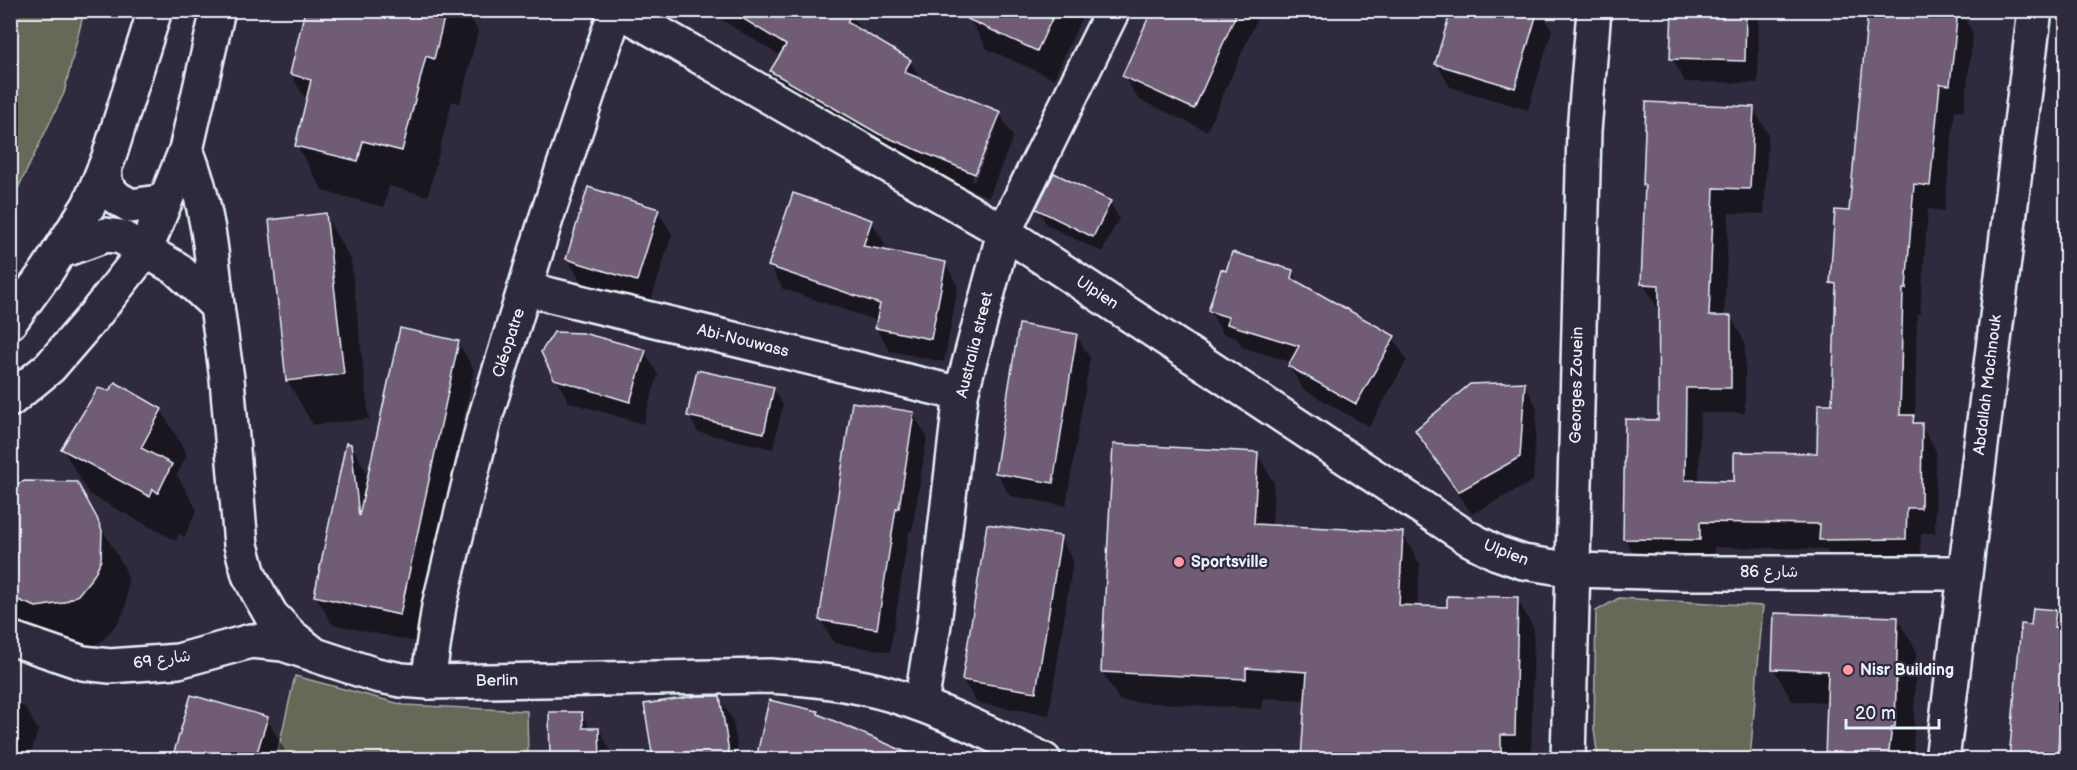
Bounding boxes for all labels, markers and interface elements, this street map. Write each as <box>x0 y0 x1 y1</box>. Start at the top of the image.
street label: Ulpien <box>1072 272 1122 314</box>
street label: Australia street <box>953 290 997 400</box>
street label: Cléopatre <box>489 305 529 380</box>
street label: Abdallah Machnouk <box>1970 314 2006 456</box>
street label: Abi-Nouwass <box>695 320 791 362</box>
street label: Georges Zouein <box>1566 326 1588 444</box>
street label: Ulpien <box>1481 536 1531 570</box>
place label: Sportsville <box>1191 553 1268 572</box>
marker: Sportsville <box>1172 555 1186 569</box>
street label: شارع 86 <box>1740 563 1798 583</box>
street label: شارع 69 <box>132 647 192 674</box>
place label: Nisr Building <box>1860 661 1954 680</box>
marker: Nisr Building <box>1841 663 1855 677</box>
street label: Berlin <box>476 671 518 691</box>
scale bar <box>1846 692 1939 730</box>
text: 20 m <box>1855 703 1896 724</box>

